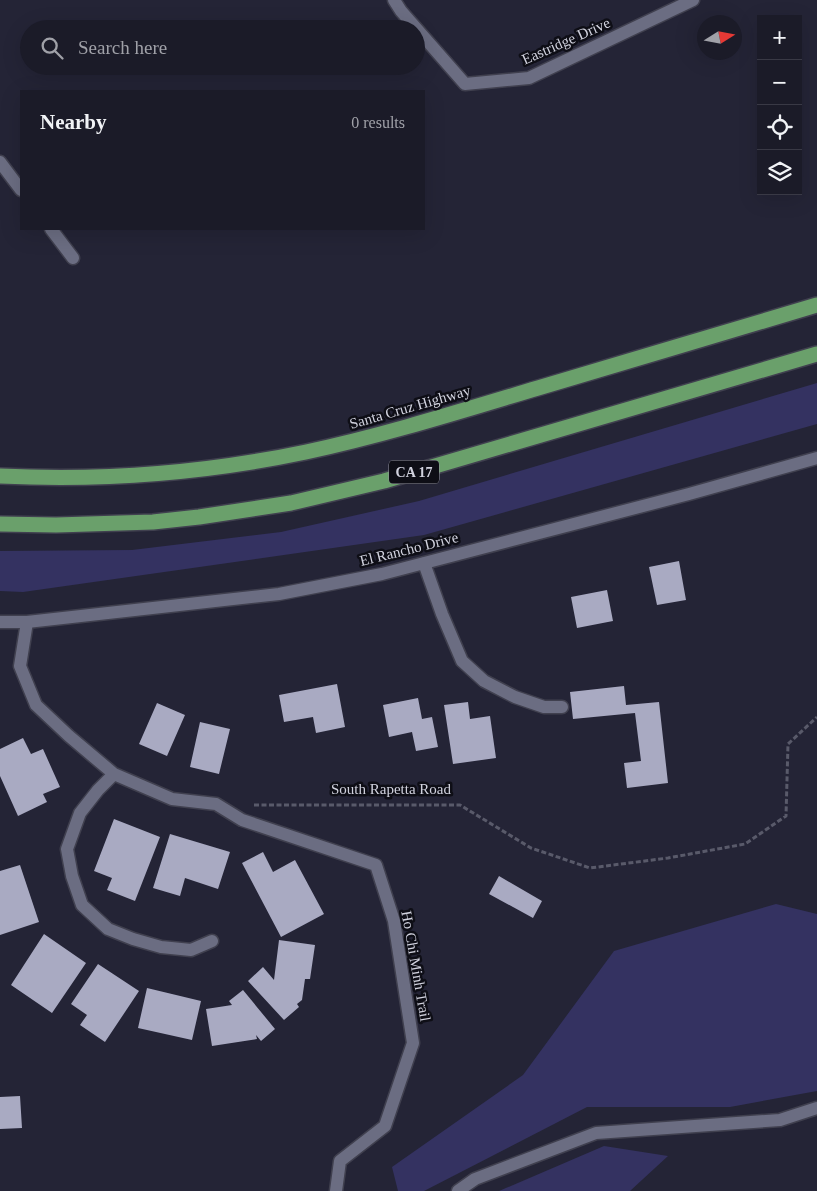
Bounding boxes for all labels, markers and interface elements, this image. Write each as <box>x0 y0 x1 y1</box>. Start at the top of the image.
street label: Eastridge Drive <box>520 14 613 68</box>
north arrow <box>697 15 742 60</box>
map controls <box>757 15 802 195</box>
button: + <box>757 15 802 60</box>
search box <box>20 20 425 75</box>
icon: search <box>38 34 66 62</box>
text: Search here <box>78 37 167 58</box>
button: − <box>757 60 802 105</box>
button: locate <box>757 105 802 150</box>
text: Nearby <box>40 110 107 134</box>
text: 0 results <box>351 114 405 131</box>
button: layers <box>757 150 802 195</box>
street label: Santa Cruz Highway <box>348 382 473 432</box>
road number: CA 17 <box>389 461 439 484</box>
street label: El Rancho Drive <box>358 529 460 569</box>
street label: South Rapetta Road <box>331 781 451 797</box>
street label: Ho Chi Minh Trail <box>398 909 434 1023</box>

